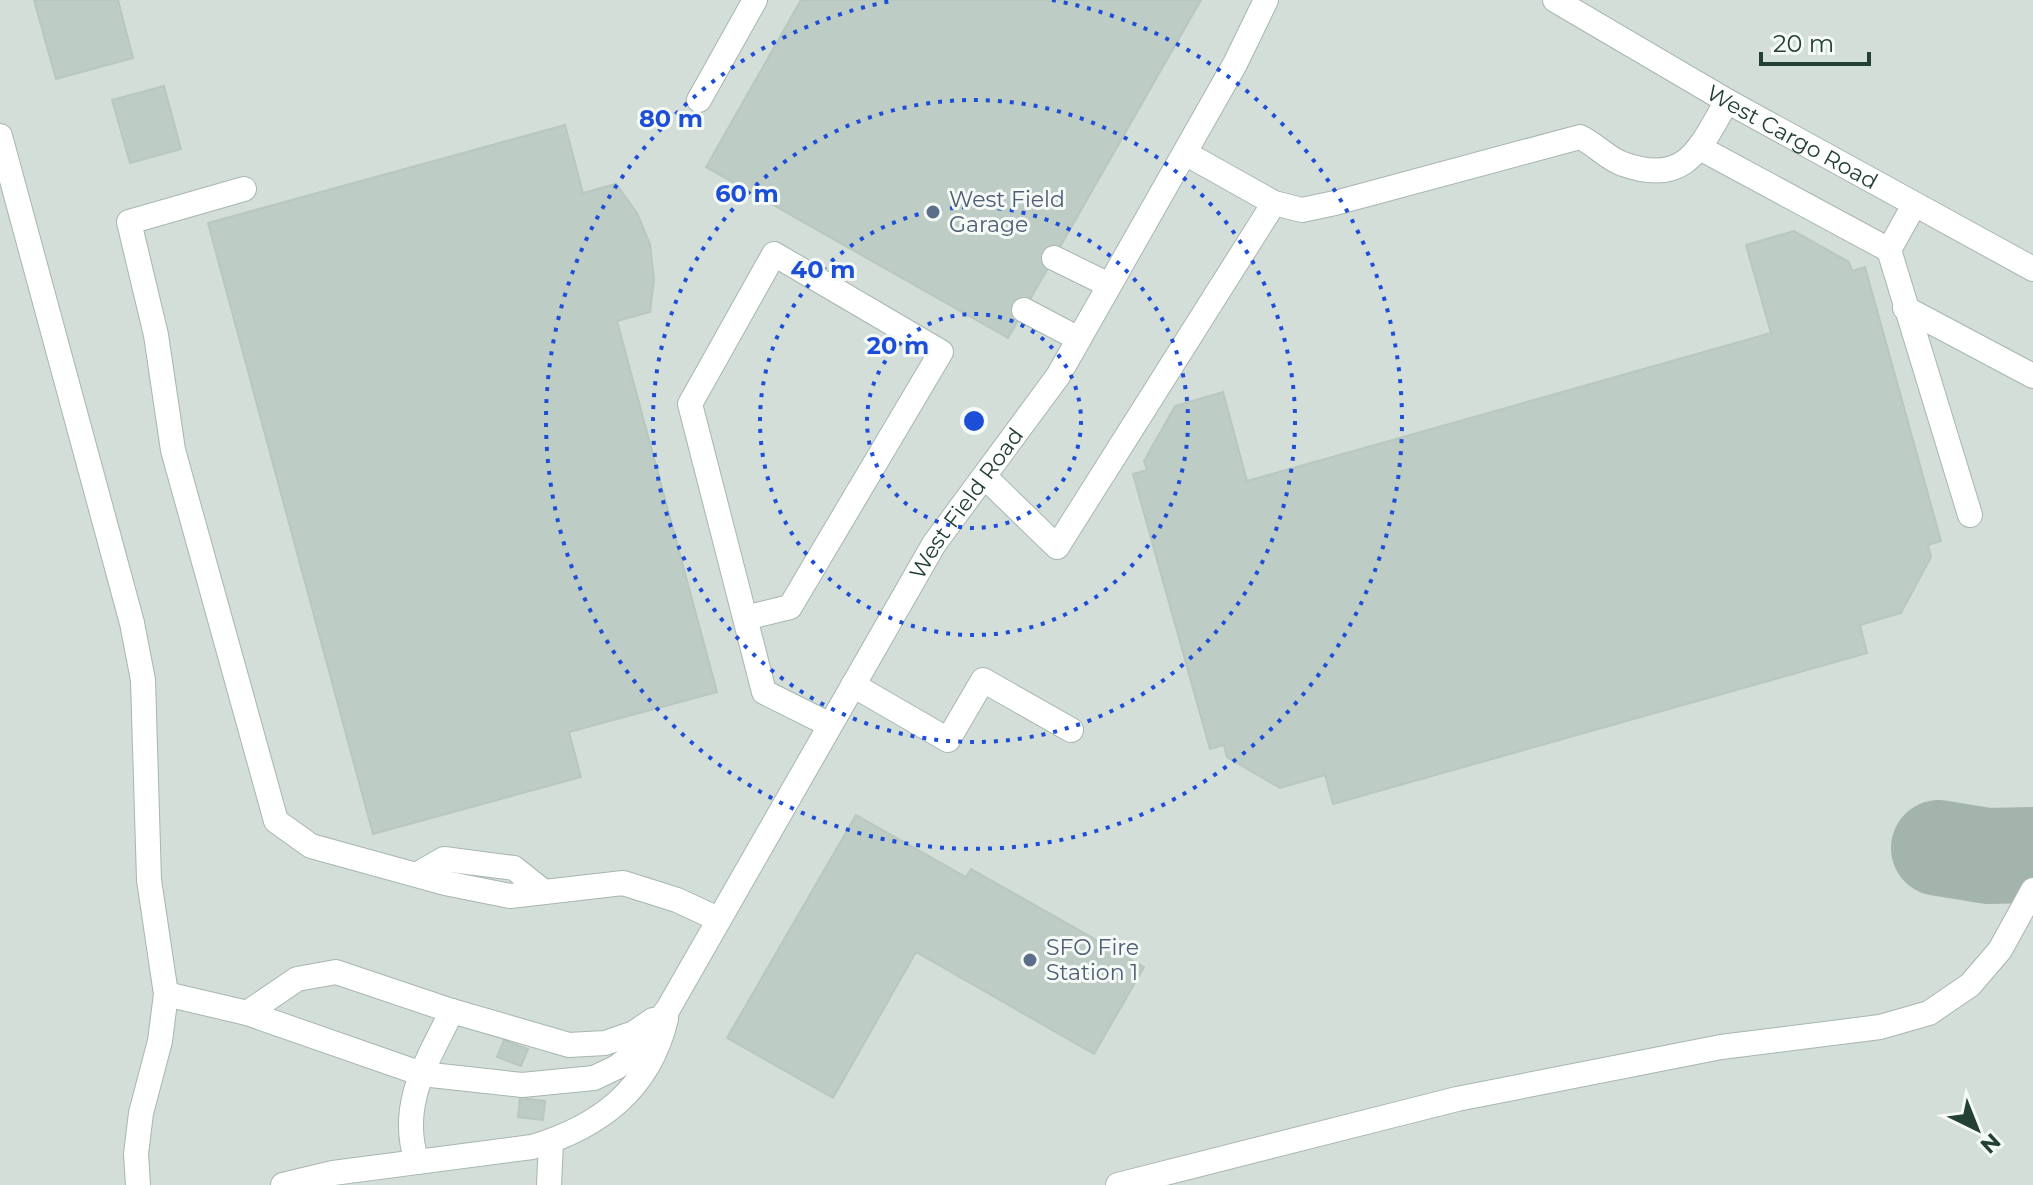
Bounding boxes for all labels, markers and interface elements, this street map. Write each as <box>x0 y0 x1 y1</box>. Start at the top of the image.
scale bar <box>1761 16 1869 66</box>
text: 20 m <box>1773 29 1834 58</box>
street label: West Cargo Road <box>1702 79 1882 195</box>
text: 80 m <box>639 104 703 133</box>
text: 60 m <box>715 179 779 208</box>
place label: West Field Garage <box>949 186 1065 238</box>
marker: West Field Garage <box>924 203 942 221</box>
text: 40 m <box>791 255 855 284</box>
text: 20 m <box>867 331 929 360</box>
centre of rings <box>960 407 988 435</box>
street label: West Field Road <box>904 423 1029 584</box>
place label: SFO Fire Station 1 <box>1046 934 1139 986</box>
marker: SFO Fire Station 1 <box>1021 951 1039 969</box>
north arrow <box>1937 1089 2017 1169</box>
text: N <box>1975 1127 2006 1159</box>

